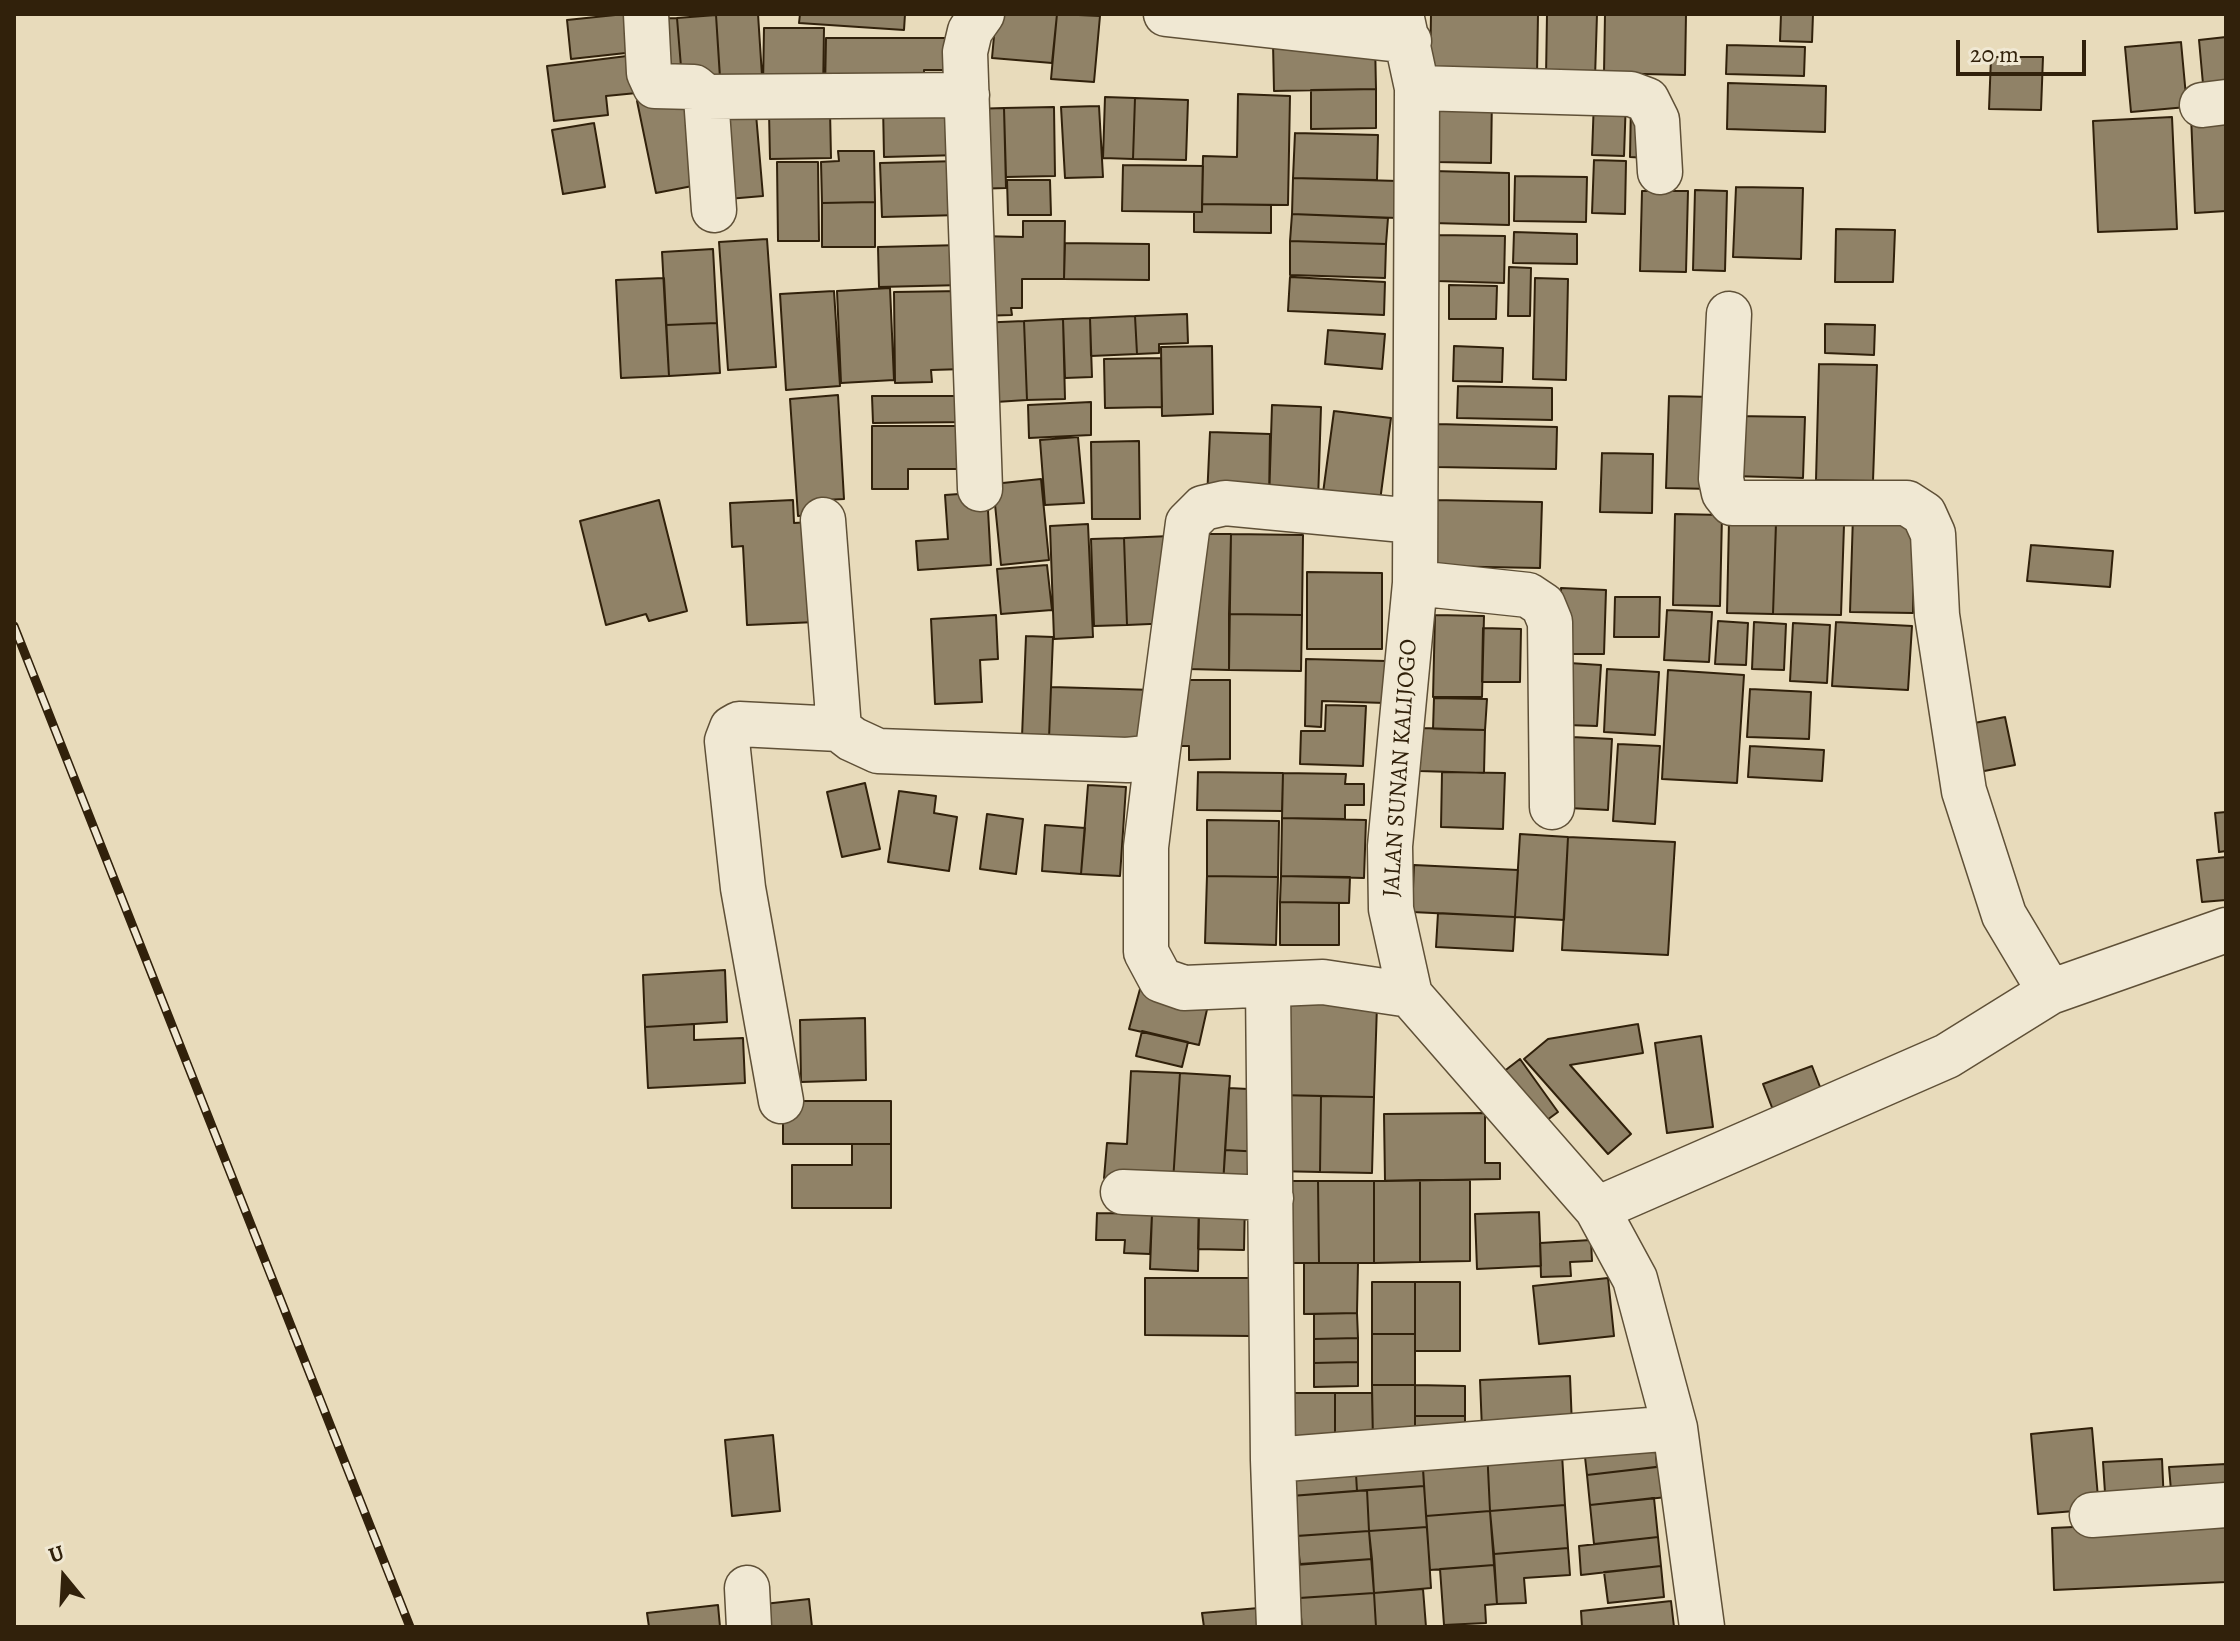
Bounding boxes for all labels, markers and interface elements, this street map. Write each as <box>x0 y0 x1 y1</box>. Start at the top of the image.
scale bar <box>1960 24 2090 74</box>
text: 20 m <box>1970 38 2019 70</box>
street label: JALAN SUNAN KALIJOGO <box>1378 638 1424 898</box>
north arrow <box>24 1537 104 1617</box>
text: U <box>45 1538 68 1571</box>

